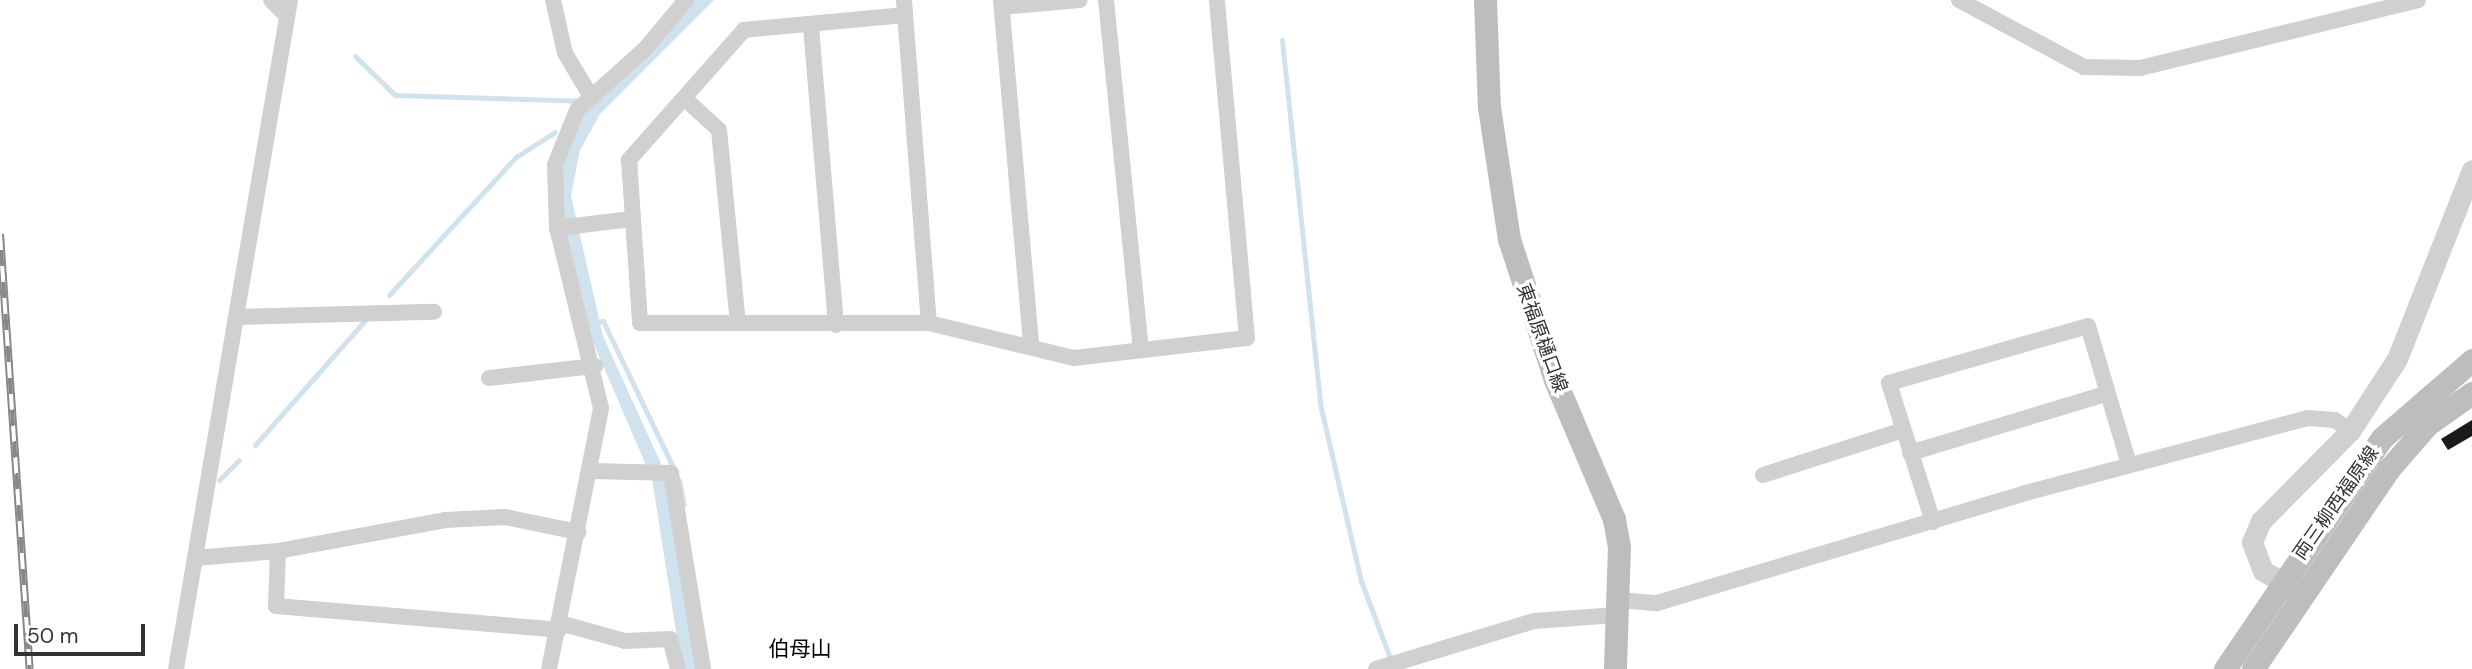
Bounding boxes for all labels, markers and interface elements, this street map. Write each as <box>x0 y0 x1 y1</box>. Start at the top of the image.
street label: 東福原樋口線 <box>1512 281 1572 395</box>
street label: 両三柳西福原線 <box>2289 442 2383 564</box>
scale bar <box>18 610 149 654</box>
text: 50 m <box>27 622 78 650</box>
district label: 伯母山 <box>769 636 831 662</box>

